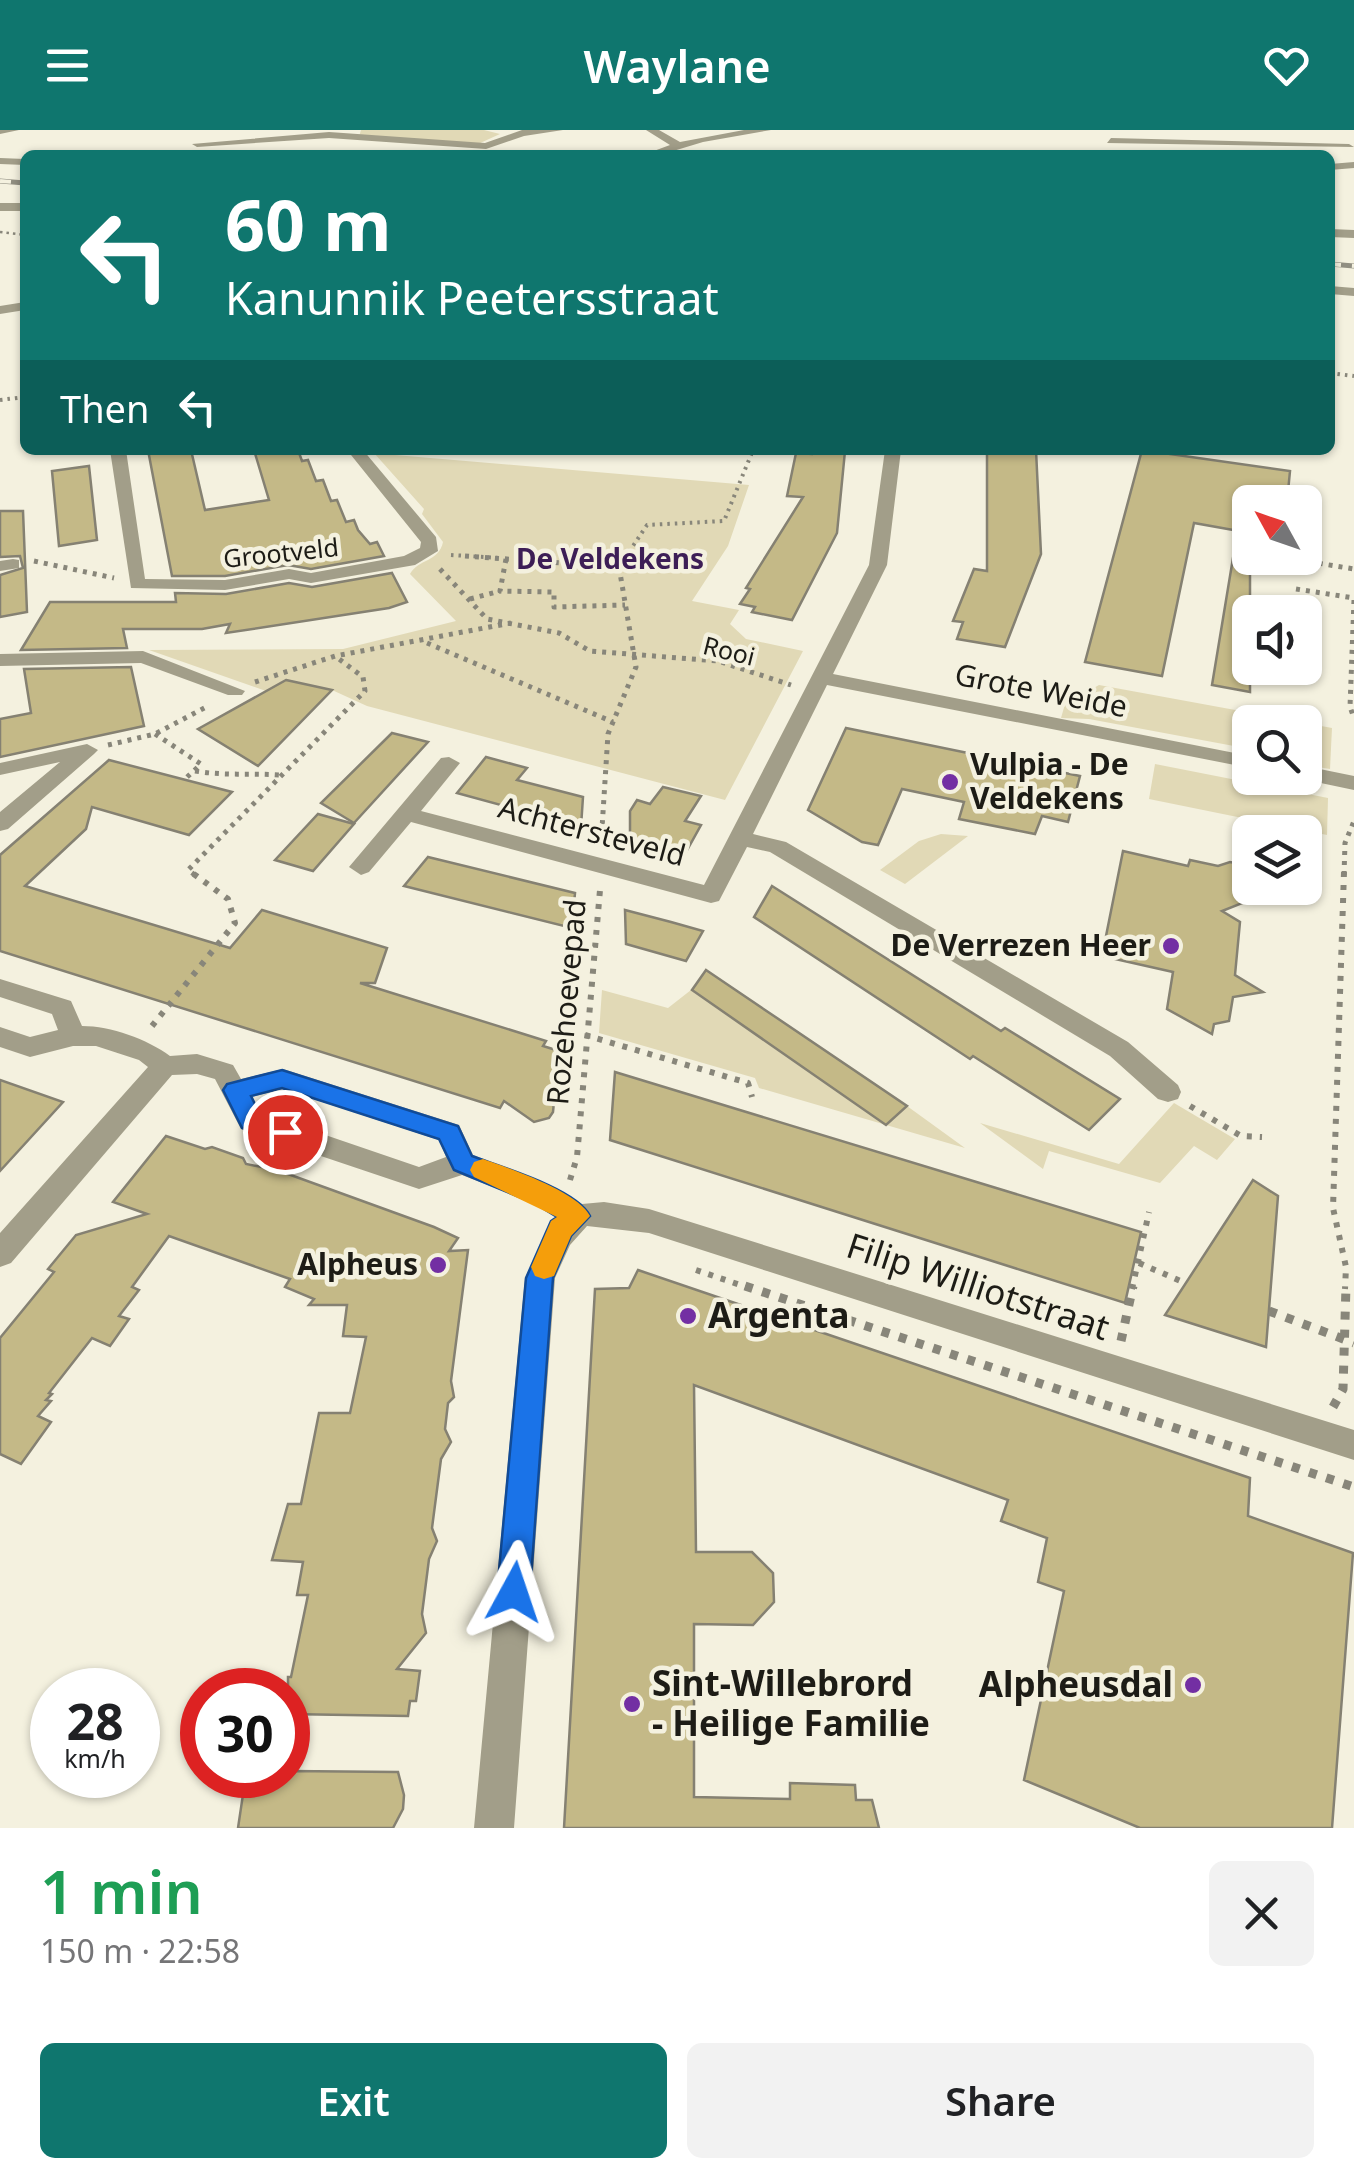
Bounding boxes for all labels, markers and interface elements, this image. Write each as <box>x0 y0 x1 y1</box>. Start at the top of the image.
text: Waylane <box>583 35 771 96</box>
icon: menu <box>40 38 95 93</box>
icon: heart <box>1259 38 1314 93</box>
text: 60 m <box>225 176 392 272</box>
icon: left <box>60 190 190 320</box>
text: Kanunnik Peetersstraat <box>225 267 719 328</box>
icon: left <box>170 380 225 435</box>
text: Then <box>60 382 150 434</box>
north arrow <box>1232 485 1322 575</box>
map controls <box>1232 485 1322 905</box>
street label: Grootveld <box>221 529 340 575</box>
district label: De Veldekens <box>516 539 704 577</box>
button: sound <box>1232 595 1322 685</box>
street label: Rooi <box>700 627 759 673</box>
street label: Grote Weide <box>952 653 1131 726</box>
button: search <box>1232 705 1322 795</box>
place label: Vulpia - De Veldekens <box>970 743 1129 818</box>
marker: Vulpia - De Veldekens <box>939 771 961 793</box>
street label: Achtersteveld <box>494 786 690 875</box>
button: layers <box>1232 815 1322 905</box>
street label: Rozehoevepad <box>536 897 595 1106</box>
place label: De Verrezen Heer <box>891 924 1152 965</box>
marker: De Verrezen Heer <box>1160 935 1182 957</box>
pin <box>243 1090 328 1175</box>
icon: arrive <box>258 1105 313 1160</box>
street label: Filip Williotstraat <box>841 1221 1116 1350</box>
place label: Alpheus <box>297 1243 418 1284</box>
marker: Alpheus <box>427 1254 449 1276</box>
place label: Argenta <box>708 1291 849 1338</box>
marker: Argenta <box>677 1305 699 1327</box>
position arrow <box>462 1540 566 1644</box>
place label: Sint-Willebrord - Heilige Familie <box>652 1659 930 1746</box>
place label: Alpheusdal <box>979 1660 1173 1707</box>
speed limit sign: 30 <box>180 1668 310 1798</box>
marker: Alpheusdal <box>1182 1674 1204 1696</box>
text: 28 <box>66 1687 124 1755</box>
marker: Sint-Willebrord - Heilige Familie <box>621 1693 643 1715</box>
text: km/h <box>64 1741 126 1775</box>
text: 1 min <box>40 1850 203 1932</box>
button: close <box>1209 1861 1314 1966</box>
text: 150 m · 22:58 <box>40 1929 240 1972</box>
button: Exit <box>40 2043 667 2158</box>
button: Share <box>687 2043 1314 2158</box>

